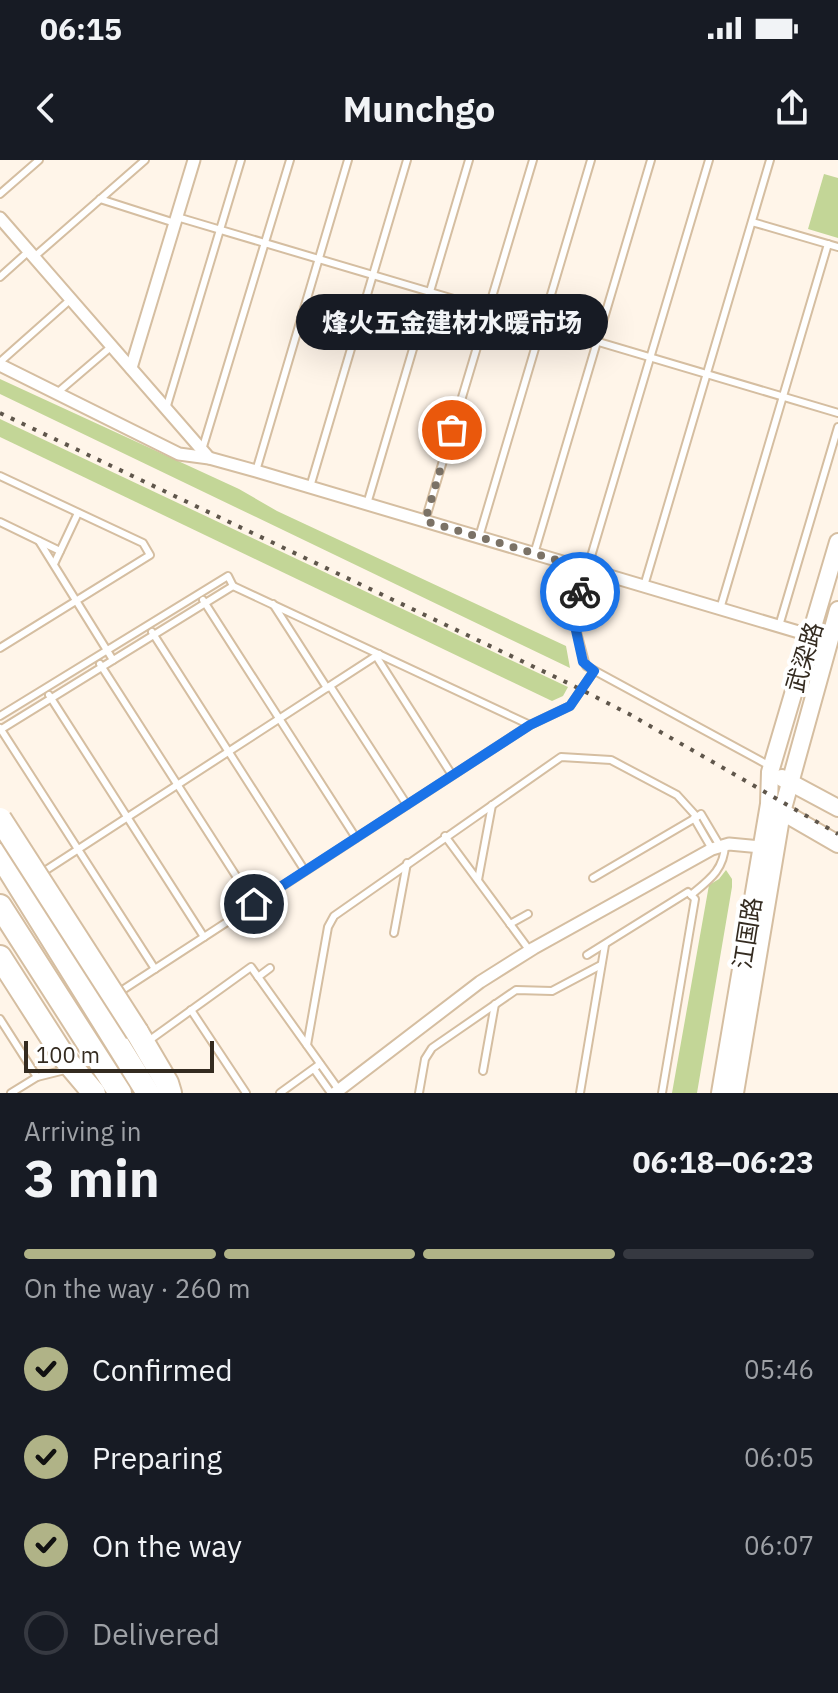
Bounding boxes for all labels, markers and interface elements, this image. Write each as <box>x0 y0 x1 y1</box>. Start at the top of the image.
text: 06:15 <box>40 9 122 48</box>
text: Munchgo <box>343 85 495 132</box>
icon: back <box>24 86 68 130</box>
icon: share <box>770 86 814 130</box>
callout: 烽火五金建材水暖市场 <box>296 294 608 350</box>
text: 烽火五金建材水暖市场 <box>322 305 582 339</box>
pin <box>418 396 486 464</box>
icon: bag <box>430 408 474 452</box>
courier <box>540 552 620 632</box>
icon: bike <box>558 570 602 614</box>
street label: 武梁路 <box>778 618 830 696</box>
pin <box>220 870 288 938</box>
icon: home <box>232 882 276 926</box>
street label: 江国路 <box>726 895 768 971</box>
scale bar <box>24 1037 214 1073</box>
text: 100 m <box>36 1040 100 1069</box>
text: Arriving in <box>24 1114 141 1148</box>
text: 06:18–06:23 <box>633 1142 814 1181</box>
text: 3 min <box>24 1144 160 1211</box>
text: On the way · 260 m <box>24 1271 250 1305</box>
icon: check <box>24 1347 68 1391</box>
text: Confirmed <box>92 1350 233 1389</box>
text: 05:46 <box>744 1352 814 1386</box>
icon: check <box>24 1435 68 1479</box>
text: Preparing <box>92 1438 222 1477</box>
text: 06:05 <box>744 1440 814 1474</box>
icon: check <box>24 1523 68 1567</box>
text: On the way <box>92 1526 242 1565</box>
text: 06:07 <box>744 1528 814 1562</box>
text: Delivered <box>92 1614 220 1653</box>

